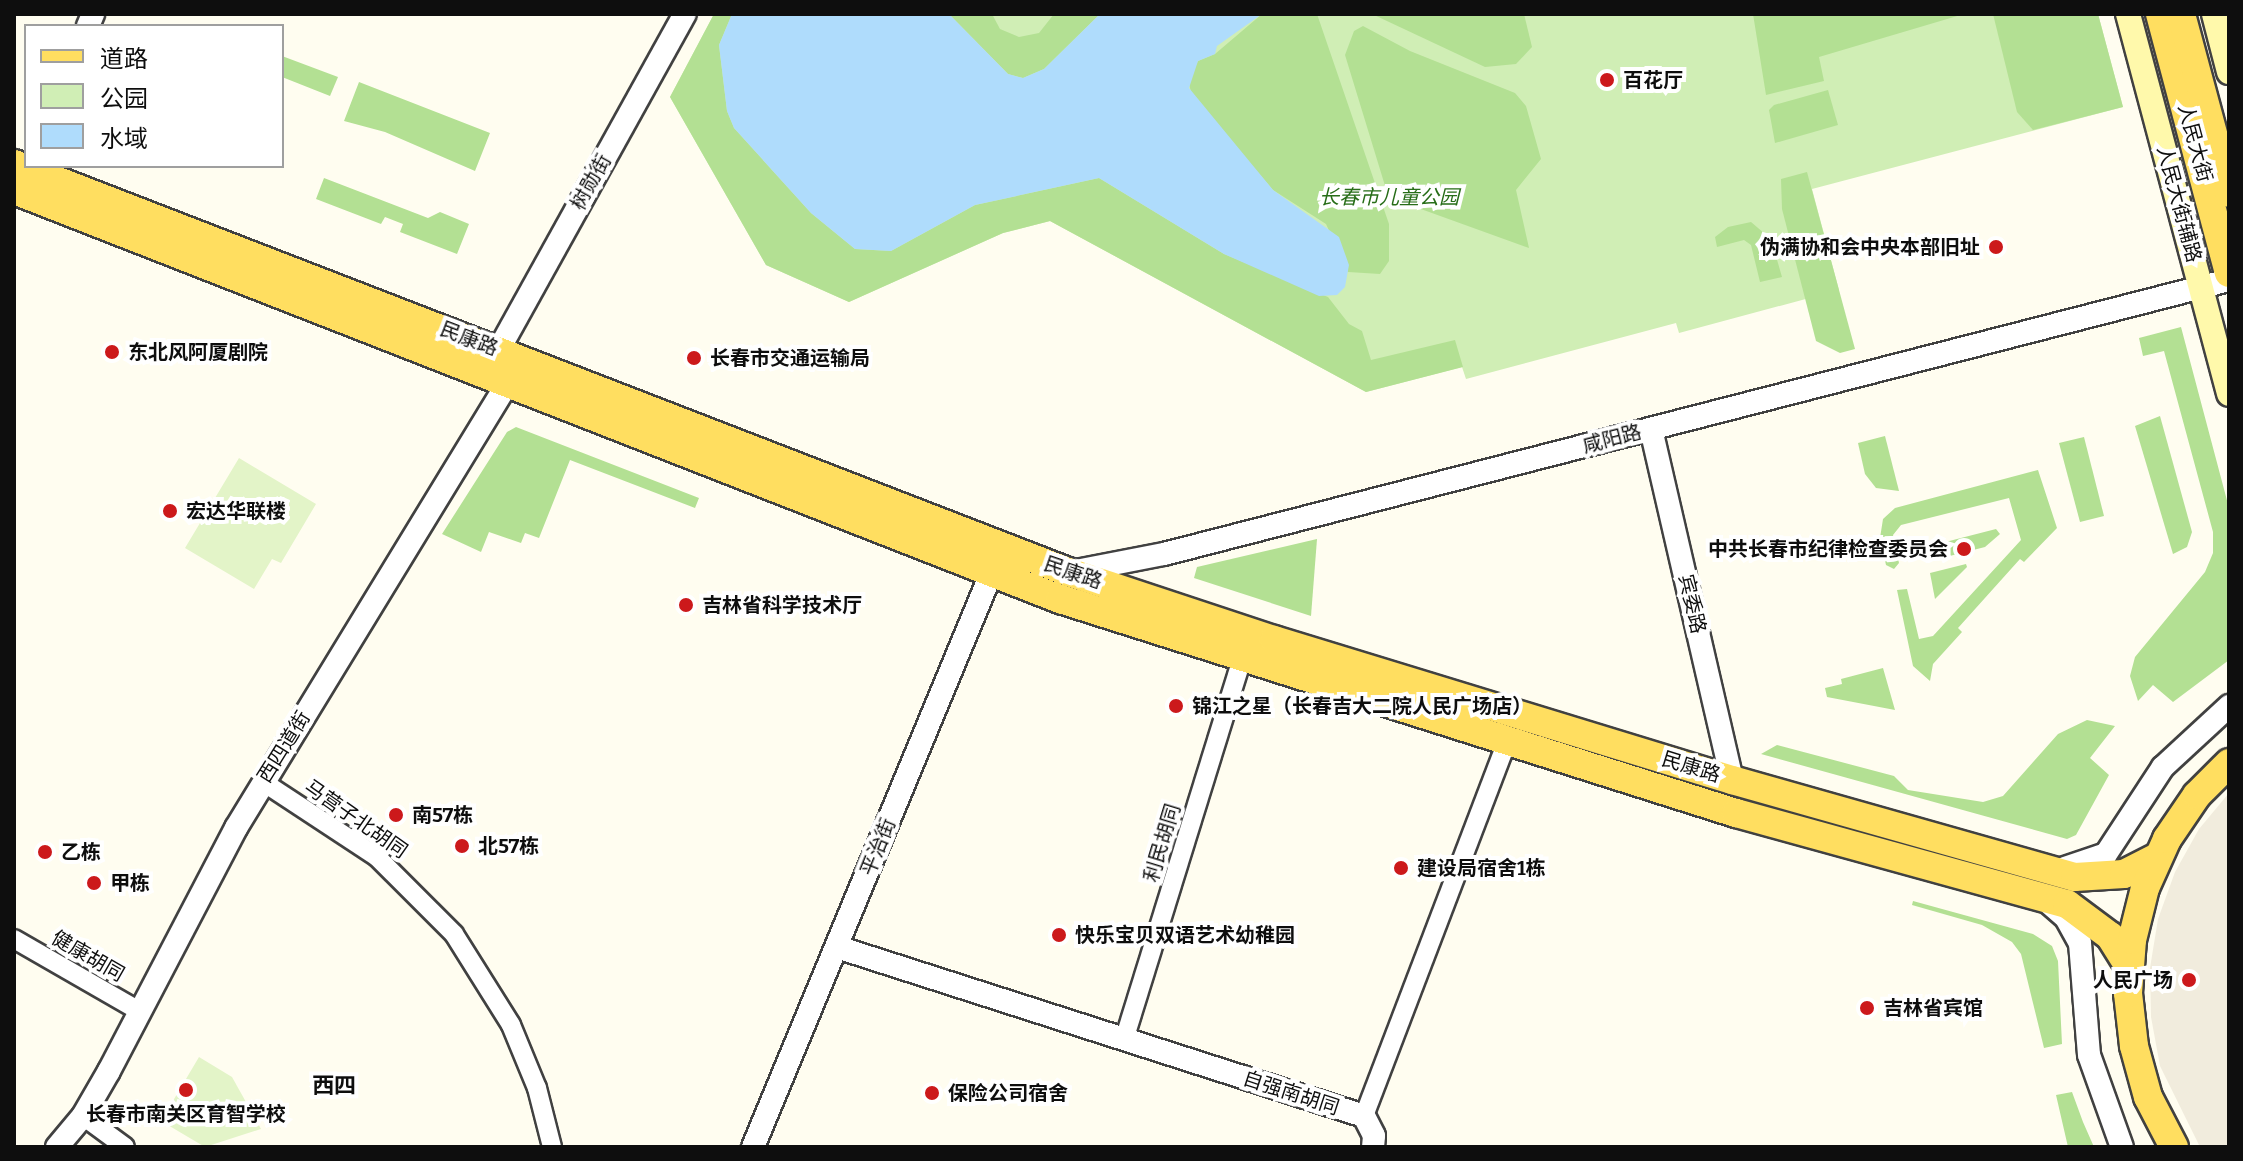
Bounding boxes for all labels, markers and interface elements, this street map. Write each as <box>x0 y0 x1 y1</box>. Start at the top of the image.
legend <box>24 24 284 168</box>
text: 道路 <box>100 45 148 73</box>
place label: 百花厅 <box>1623 68 1683 92</box>
marker: 百花厅 <box>1598 71 1616 89</box>
text: 公园 <box>100 85 148 113</box>
street label: 人民大街 <box>2173 101 2217 185</box>
text: 水域 <box>100 125 148 153</box>
street label: 人民大街辅路 <box>2152 143 2206 265</box>
street label: 树勋街 <box>566 150 616 214</box>
park label: 长春市儿童公园 <box>1319 185 1459 209</box>
place label: 伪满协和会中央本部旧址 <box>1760 235 1980 259</box>
marker: 伪满协和会中央本部旧址 <box>1987 238 2005 256</box>
street label: 民康路 <box>437 317 501 361</box>
place label: 东北风阿厦剧院 <box>128 340 268 364</box>
marker: 东北风阿厦剧院 <box>103 343 121 361</box>
place label: 长春市交通运输局 <box>710 346 870 370</box>
marker: 长春市交通运输局 <box>685 349 703 367</box>
street label: 咸阳路 <box>1580 420 1644 458</box>
place label: 宏达华联楼 <box>186 499 286 523</box>
marker: 宏达华联楼 <box>161 502 179 520</box>
place label: 中共长春市纪律检查委员会 <box>1708 537 1948 561</box>
marker: 中共长春市纪律检查委员会 <box>1955 540 1973 558</box>
street label: 民康路 <box>1041 552 1105 594</box>
street label: 宾委路 <box>1674 572 1710 636</box>
place label: 吉林省科学技术厅 <box>702 593 862 617</box>
marker: 吉林省科学技术厅 <box>677 596 695 614</box>
place label: 锦江之星（长春吉大二院人民广场店） <box>1192 694 1532 718</box>
marker: 锦江之星（长春吉大二院人民广场店） <box>1167 697 1185 715</box>
street label: 西四道街 <box>253 707 315 787</box>
street label: 民康路 <box>1659 747 1723 787</box>
street label: 马营子北胡同 <box>300 775 412 863</box>
street label: 利民胡同 <box>1139 801 1185 885</box>
place label: 南57栋 <box>412 803 473 827</box>
marker: 南57栋 <box>387 806 405 824</box>
street label: 平治街 <box>856 815 900 879</box>
place label: 北57栋 <box>478 834 539 858</box>
marker: 北57栋 <box>453 837 471 855</box>
place label: 乙栋 <box>61 840 101 864</box>
marker: 乙栋 <box>36 843 54 861</box>
place label: 建设局宿舍1栋 <box>1417 856 1546 880</box>
marker: 建设局宿舍1栋 <box>1392 859 1410 877</box>
place label: 甲栋 <box>110 871 150 895</box>
marker: 甲栋 <box>85 874 103 892</box>
place label: 快乐宝贝双语艺术幼稚园 <box>1075 923 1295 947</box>
street label: 健康胡同 <box>47 926 129 986</box>
marker: 快乐宝贝双语艺术幼稚园 <box>1050 926 1068 944</box>
place label: 人民广场 <box>2093 968 2173 992</box>
marker: 人民广场 <box>2180 971 2198 989</box>
place label: 吉林省宾馆 <box>1883 996 1983 1020</box>
marker: 吉林省宾馆 <box>1858 999 1876 1017</box>
street label: 自强南胡同 <box>1240 1066 1342 1120</box>
district label: 西四 <box>312 1073 356 1099</box>
marker: 长春市南关区育智学校 <box>177 1081 195 1099</box>
place label: 保险公司宿舍 <box>948 1081 1068 1105</box>
marker: 保险公司宿舍 <box>923 1084 941 1102</box>
place label: 长春市南关区育智学校 <box>86 1102 286 1126</box>

